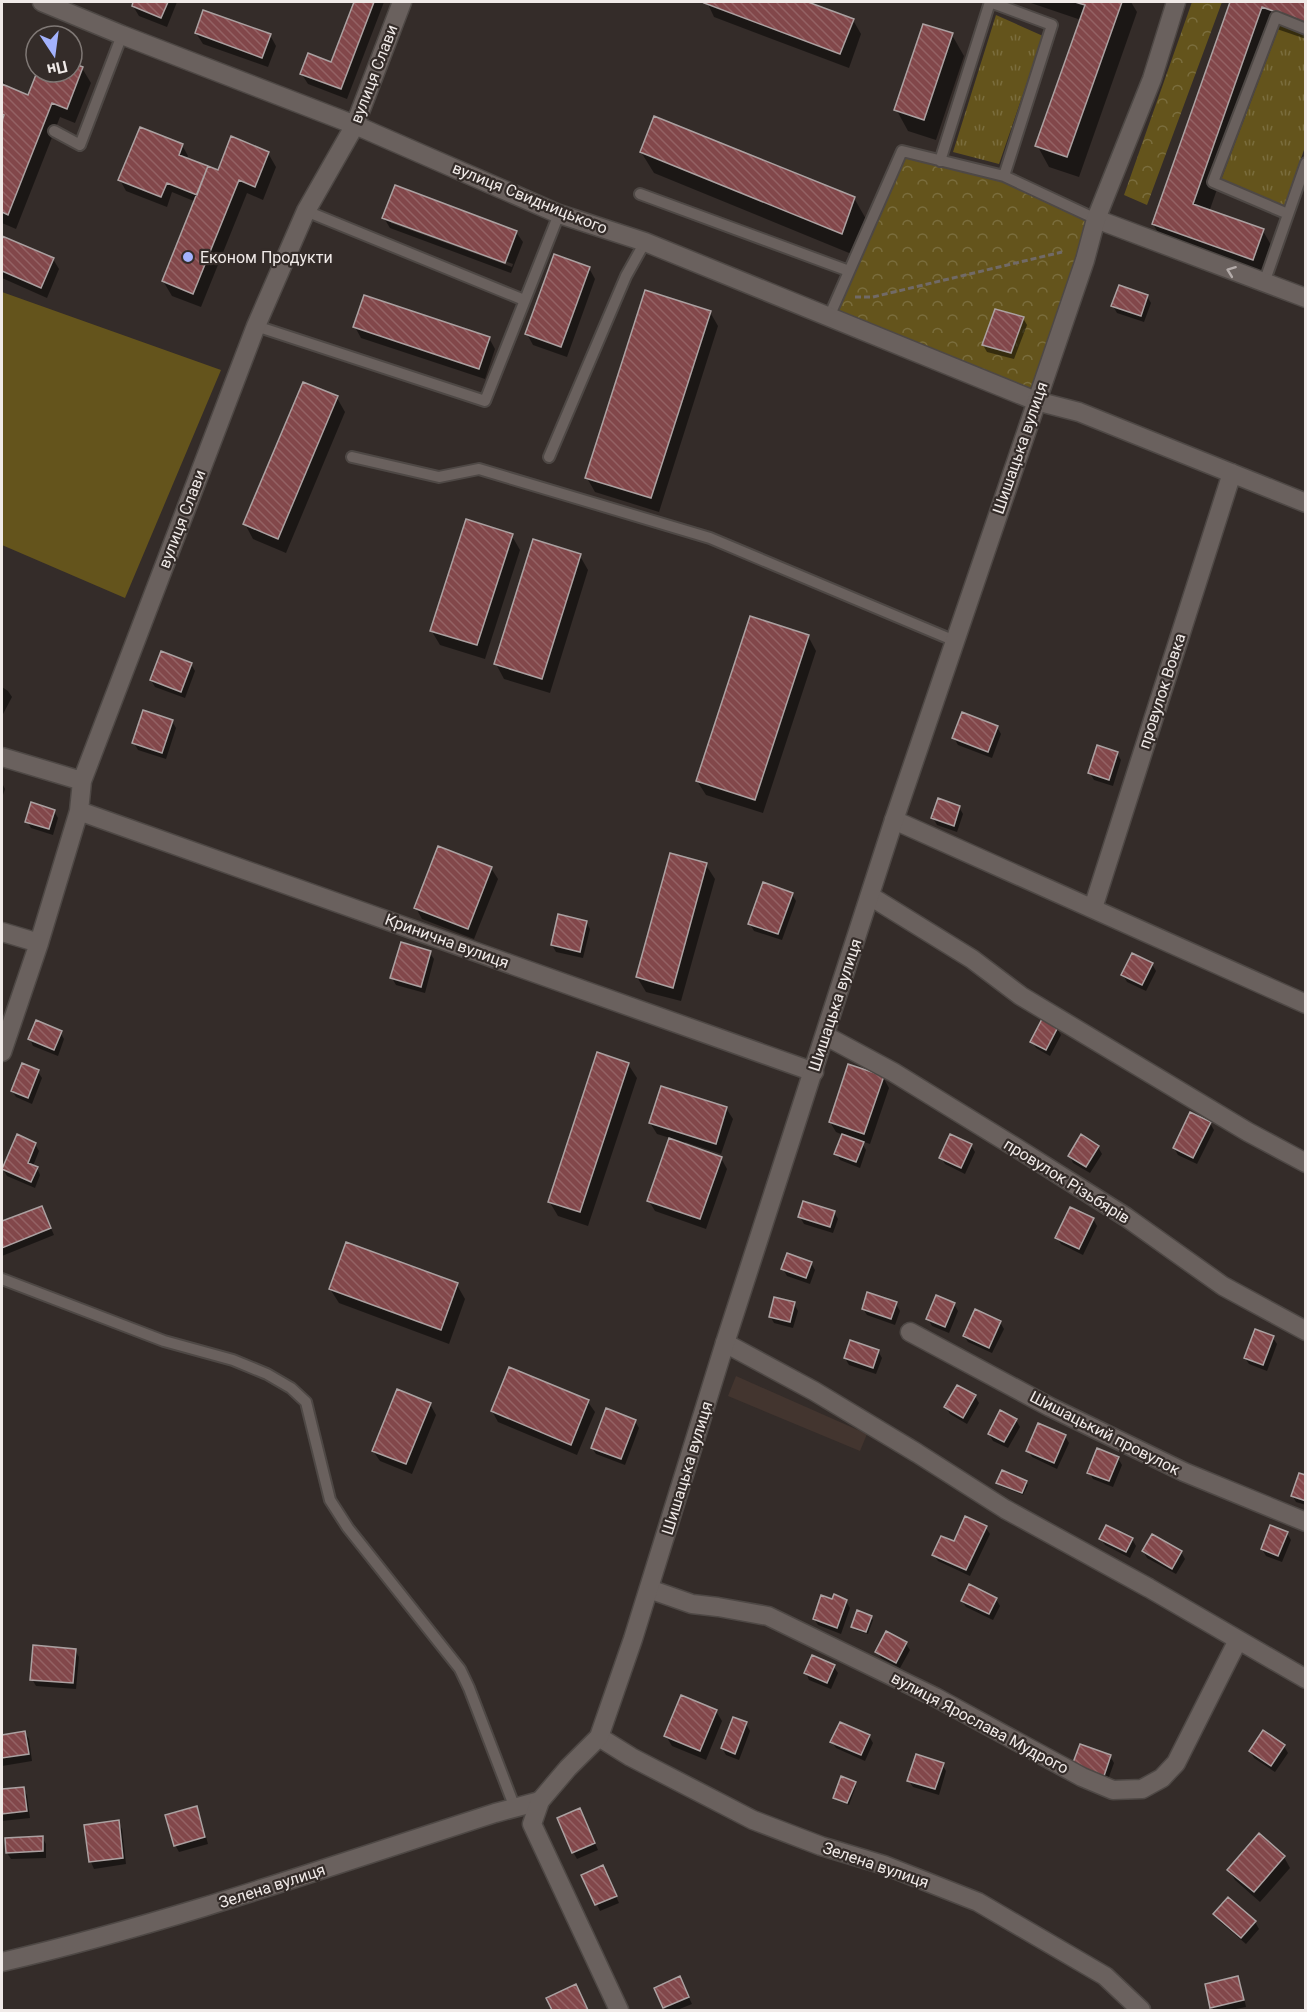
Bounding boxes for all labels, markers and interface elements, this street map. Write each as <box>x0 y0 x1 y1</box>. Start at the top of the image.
street label: вулиця Слави <box>347 22 401 126</box>
north arrow <box>24 24 84 84</box>
text: Пн <box>45 57 69 80</box>
street label: вулиця Свидницького <box>450 158 610 238</box>
place label: Економ Продукти <box>200 248 333 267</box>
marker: Економ Продукти <box>181 250 195 264</box>
one-way arrow <box>1226 265 1237 278</box>
street label: Шишацька вулиця <box>988 379 1052 517</box>
street label: вулиця Слави <box>155 467 209 571</box>
street label: провулок Вовка <box>1134 631 1190 751</box>
street label: Кринична вулиця <box>382 910 512 972</box>
street label: Шишацька вулиця <box>805 936 865 1074</box>
street label: провулок Різьбярів <box>1000 1134 1134 1228</box>
street label: Шишацький провулок <box>1027 1387 1184 1479</box>
street label: Шишацька вулиця <box>658 1399 716 1537</box>
street label: вулиця Ярослава Мудрого <box>888 1668 1072 1778</box>
street label: Зелена вулиця <box>821 1838 931 1892</box>
street label: Зелена вулиця <box>216 1860 328 1912</box>

